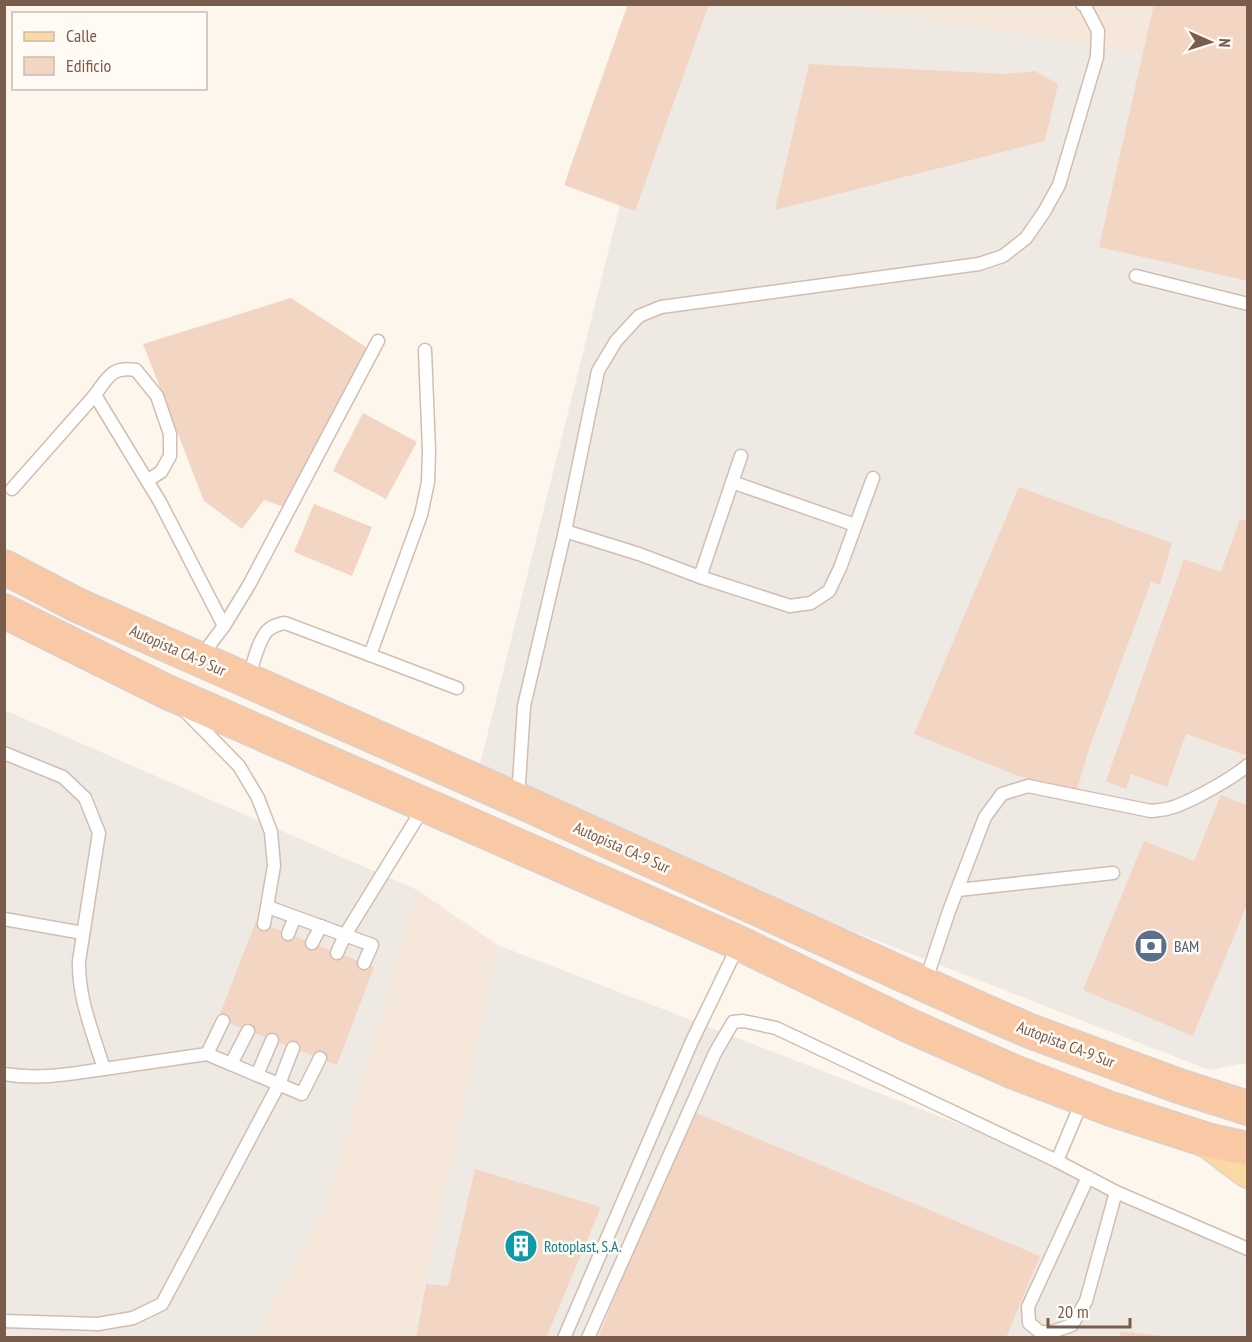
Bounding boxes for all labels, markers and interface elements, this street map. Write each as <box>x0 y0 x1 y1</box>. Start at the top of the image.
legend <box>12 12 207 90</box>
north arrow <box>1180 12 1240 72</box>
text: Calle <box>66 24 97 47</box>
text: N <box>1215 38 1235 48</box>
text: Edificio <box>66 54 112 77</box>
street label: Autopista CA-9 Sur <box>127 620 230 680</box>
street label: Autopista CA-9 Sur <box>571 817 674 877</box>
bank icon: BAM <box>1133 928 1169 964</box>
place label: BAM <box>1174 936 1199 956</box>
street label: Autopista CA-9 Sur <box>1014 1016 1118 1072</box>
building icon: Rotoplast, S.A. <box>503 1228 539 1264</box>
place label: Rotoplast, S.A. <box>544 1236 622 1256</box>
scale bar <box>1048 1291 1130 1329</box>
text: 20 m <box>1057 1300 1089 1323</box>

